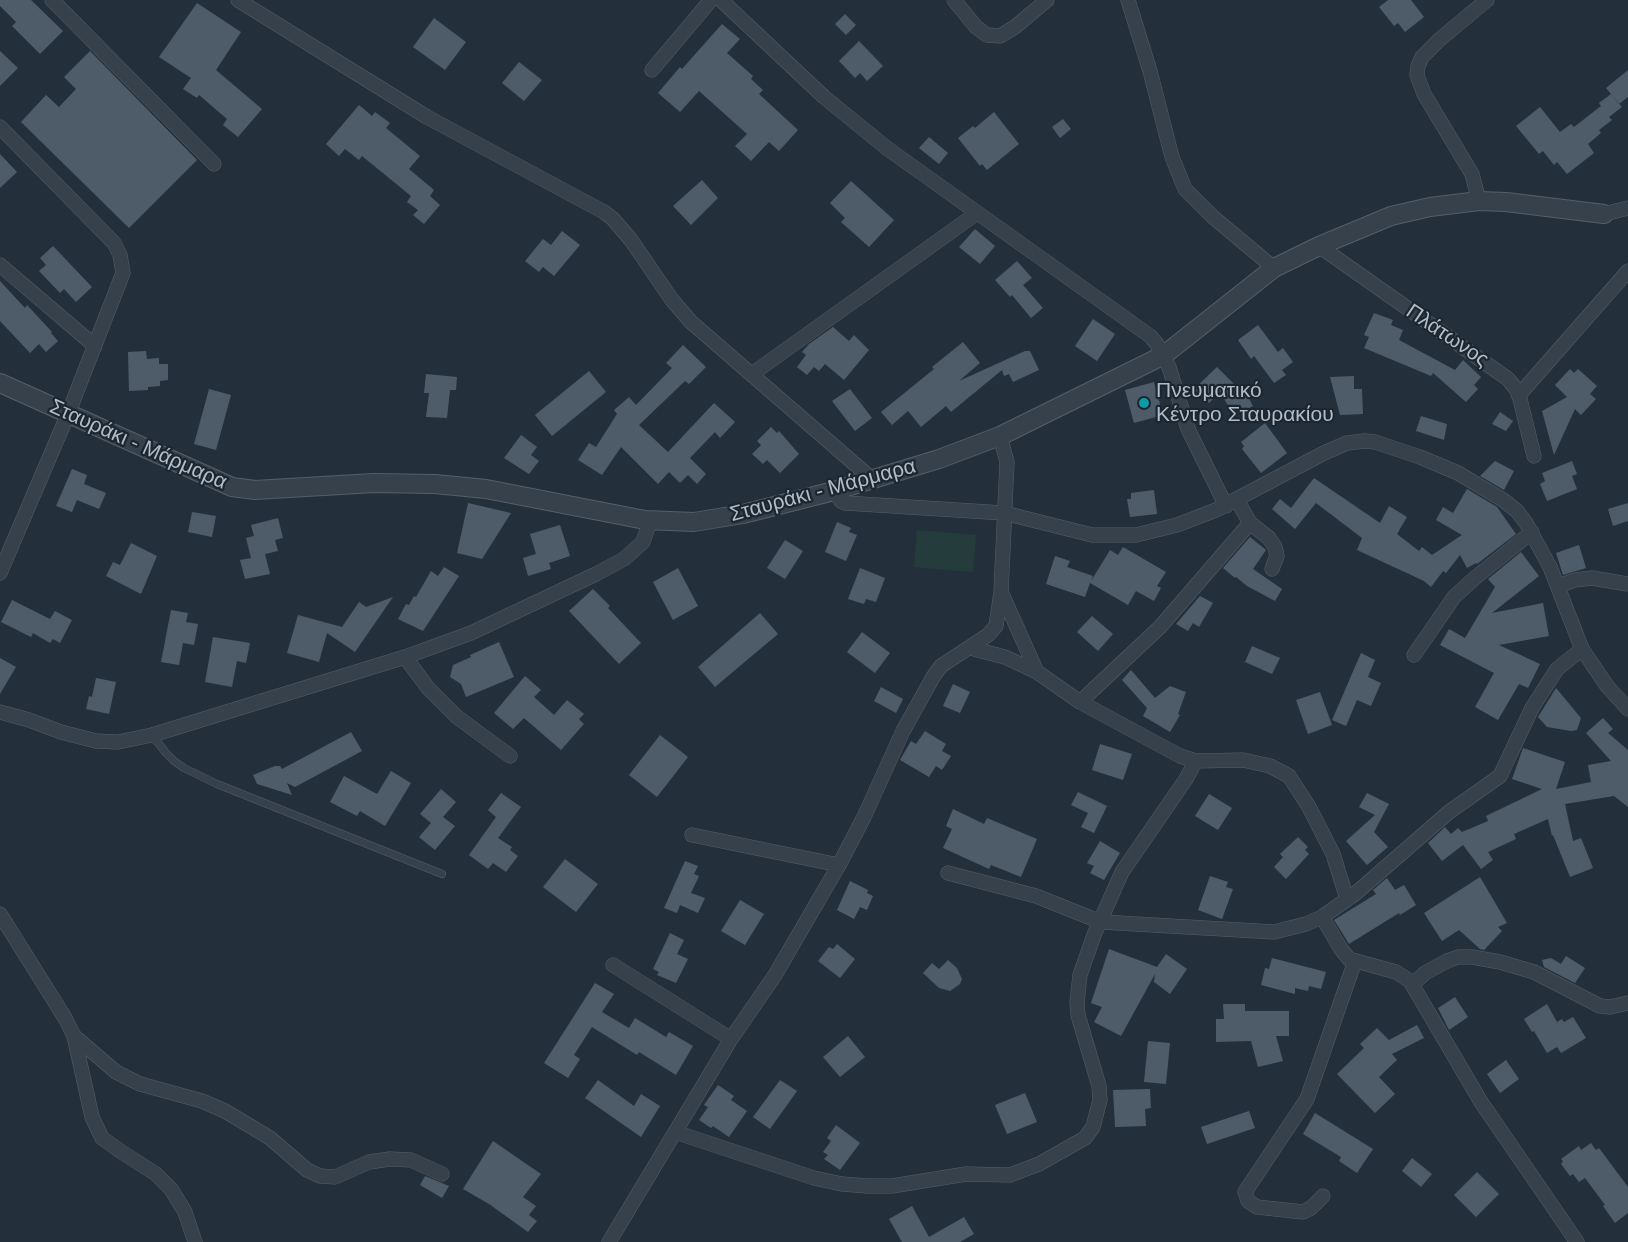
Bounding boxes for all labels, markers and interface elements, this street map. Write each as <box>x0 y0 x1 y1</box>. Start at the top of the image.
street label: Πλάτωνος <box>1401 299 1493 373</box>
place label: Πνευματικό Κέντρο Σταυρακίου <box>1156 378 1334 428</box>
street label: Σταυράκι - Μάρμαρα <box>45 395 231 495</box>
marker: Πνευματικό Κέντρο Σταυρακίου <box>1137 396 1151 410</box>
street label: Σταυράκι - Μάρμαρα <box>727 454 919 528</box>

